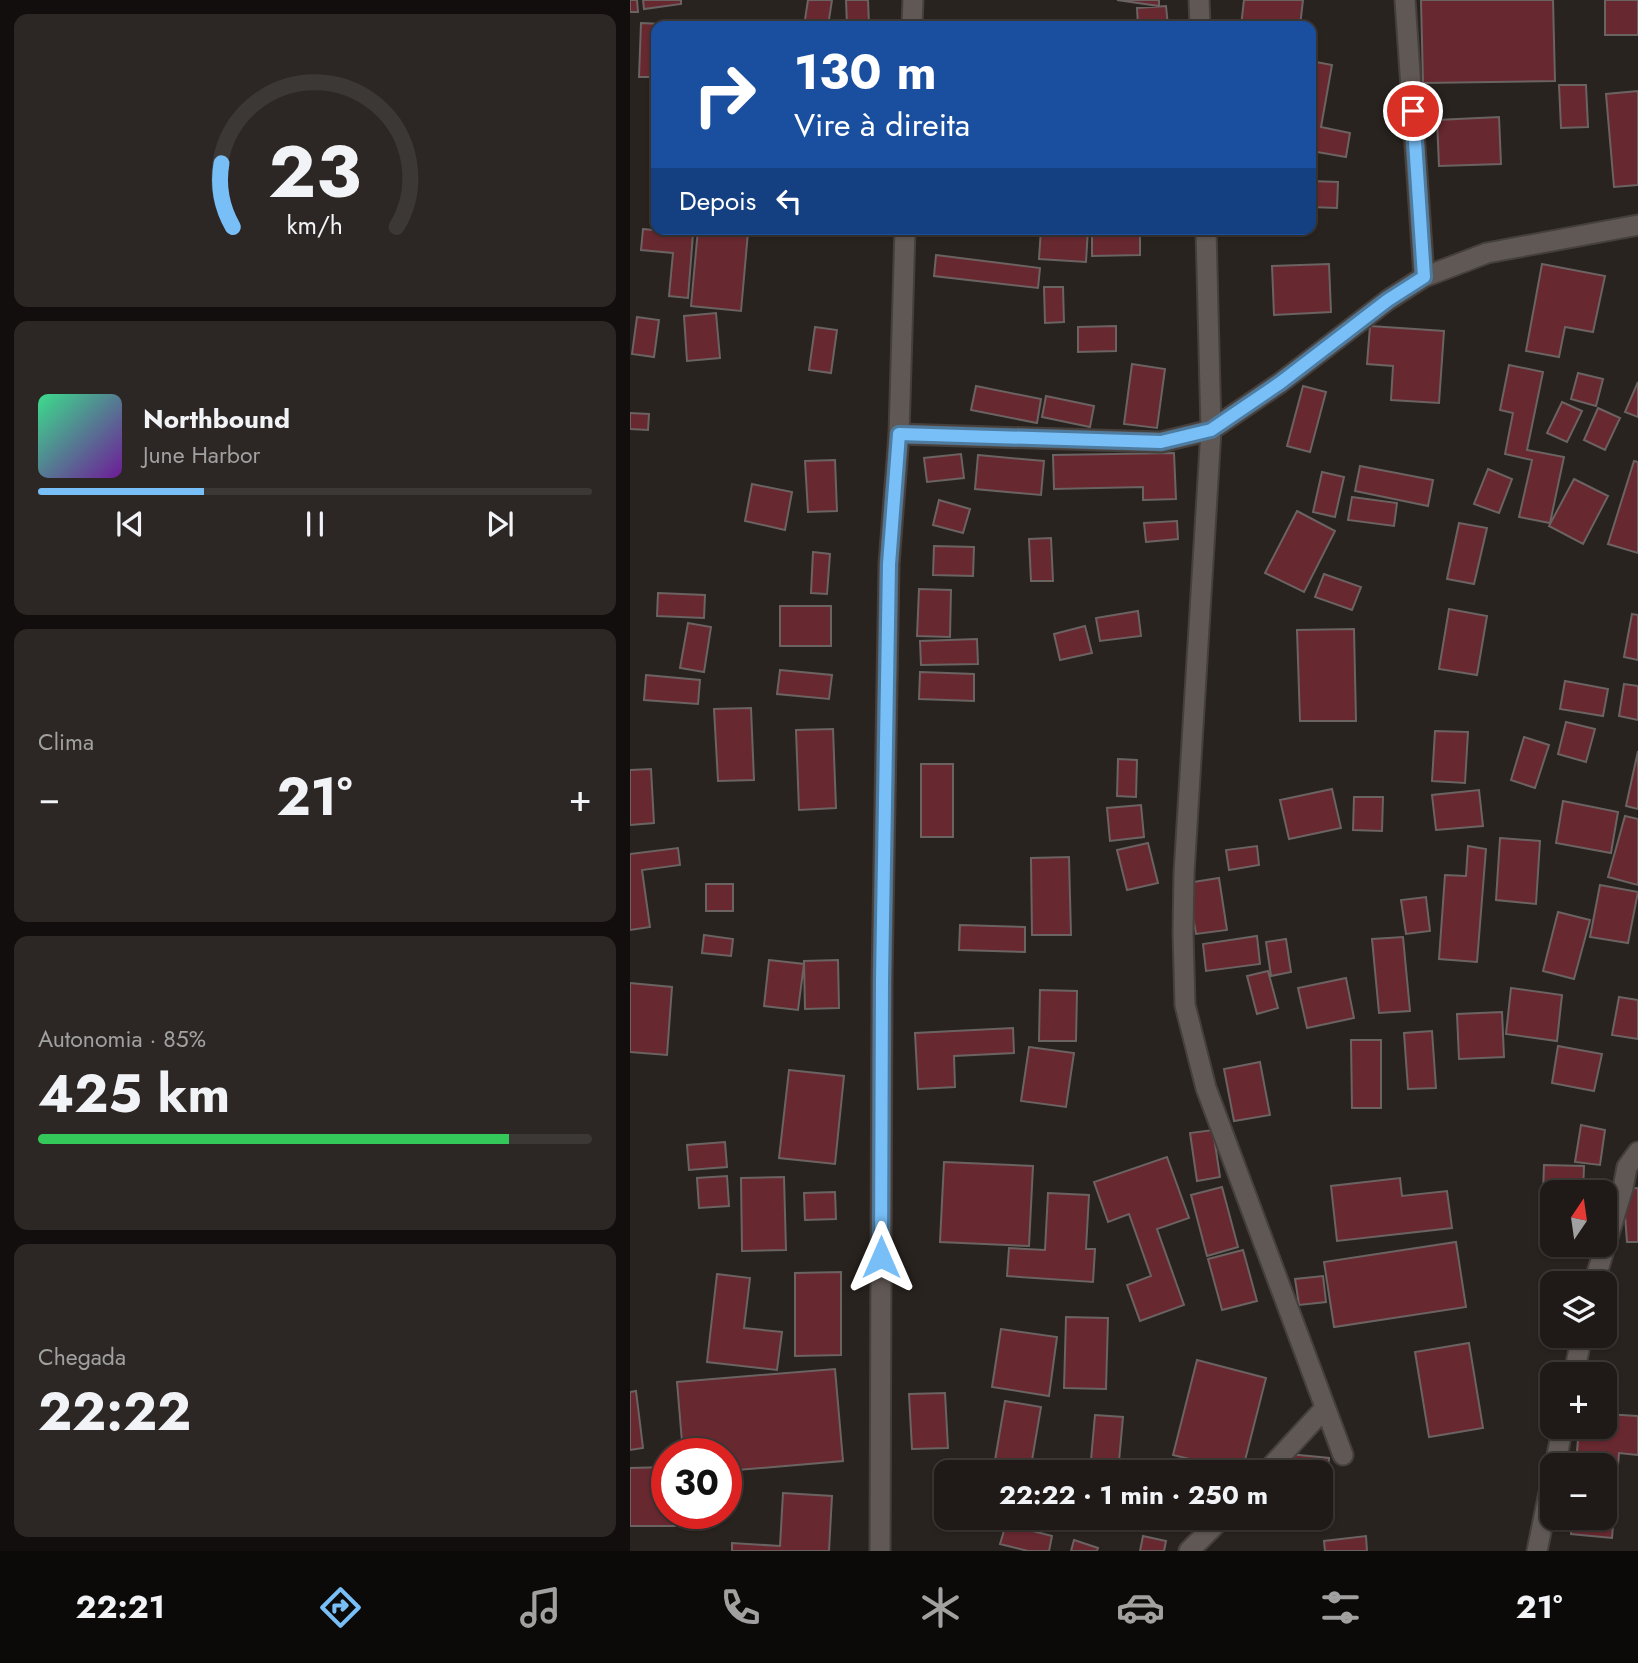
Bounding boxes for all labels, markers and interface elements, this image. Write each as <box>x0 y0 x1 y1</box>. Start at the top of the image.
text: 130 m <box>794 37 937 107</box>
icon: right <box>679 49 770 140</box>
pin <box>1383 81 1443 141</box>
icon: arrive <box>1394 92 1432 130</box>
text: Vire à direita <box>794 102 970 148</box>
text: 23 <box>269 119 361 224</box>
text: Depois <box>679 182 756 220</box>
icon: left <box>770 182 808 220</box>
text: km/h <box>287 207 343 243</box>
text: Northbound <box>143 400 290 438</box>
text: June Harbor <box>143 438 260 472</box>
icon: previous <box>111 505 149 543</box>
icon: pause <box>296 505 334 543</box>
icon: next <box>481 505 519 543</box>
text: Clima <box>38 725 94 759</box>
text: 21° <box>277 759 353 835</box>
text: − <box>38 770 60 825</box>
text: + <box>569 770 592 825</box>
text: Autonomia · 85% <box>38 1022 206 1056</box>
text: 425 km <box>38 1056 230 1132</box>
north arrow <box>1540 1180 1617 1256</box>
map controls <box>1540 1180 1617 1530</box>
position arrow <box>844 1220 918 1294</box>
button: layers <box>1540 1271 1617 1348</box>
text: Chegada <box>38 1340 126 1374</box>
button: + <box>1540 1362 1617 1439</box>
text: 22:22 <box>38 1374 191 1450</box>
speed limit sign: 30 <box>651 1438 742 1529</box>
button: − <box>1540 1453 1617 1530</box>
text: 22:22 · 1 min · 250 m <box>999 1476 1268 1514</box>
icon: directions <box>316 1583 365 1632</box>
icon: music <box>516 1583 565 1632</box>
icon: phone <box>716 1583 765 1632</box>
icon: climate <box>916 1583 965 1632</box>
icon: car <box>1116 1583 1165 1632</box>
icon: filters <box>1316 1583 1365 1632</box>
text: 22:21 <box>75 1584 165 1630</box>
text: 21° <box>1516 1584 1563 1630</box>

